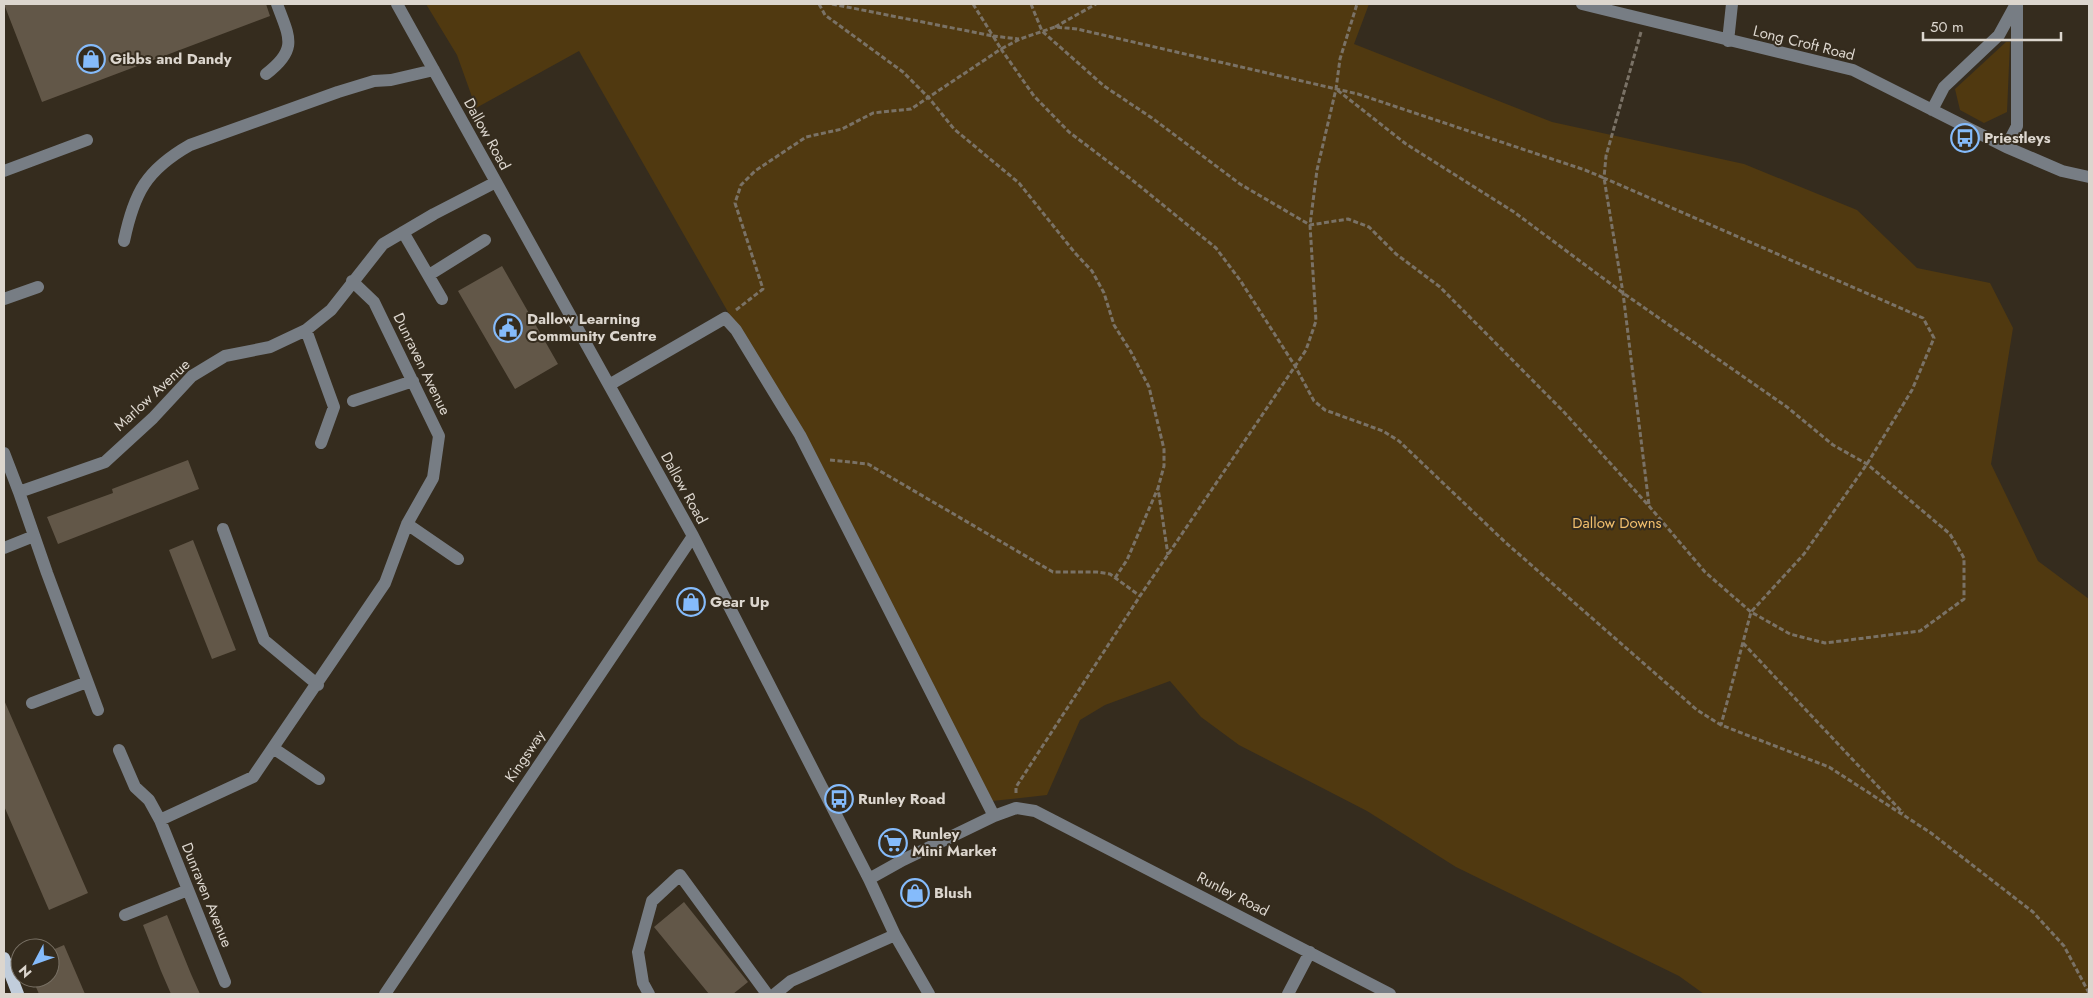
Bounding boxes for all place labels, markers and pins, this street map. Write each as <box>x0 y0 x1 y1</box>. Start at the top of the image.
shop icon: Gibbs and Dandy <box>76 44 106 74</box>
place label: Gibbs and Dandy <box>110 48 232 70</box>
bus stop icon: Priestleys <box>1950 123 1980 153</box>
place label: Priestleys <box>1984 127 2051 149</box>
place label: Dallow Learning Community Centre <box>527 308 657 347</box>
public building icon: Dallow Learning Community Centre <box>493 313 523 343</box>
shop icon: Gear Up <box>676 587 706 617</box>
place label: Gear Up <box>710 591 769 613</box>
bus stop icon: Runley Road <box>824 784 854 814</box>
place label: Runley Road <box>858 788 946 810</box>
place label: Runley Mini Market <box>912 823 996 862</box>
supermarket icon: Runley Mini Market <box>878 828 908 858</box>
shop icon: Blush <box>900 878 930 908</box>
place label: Blush <box>934 882 972 904</box>

